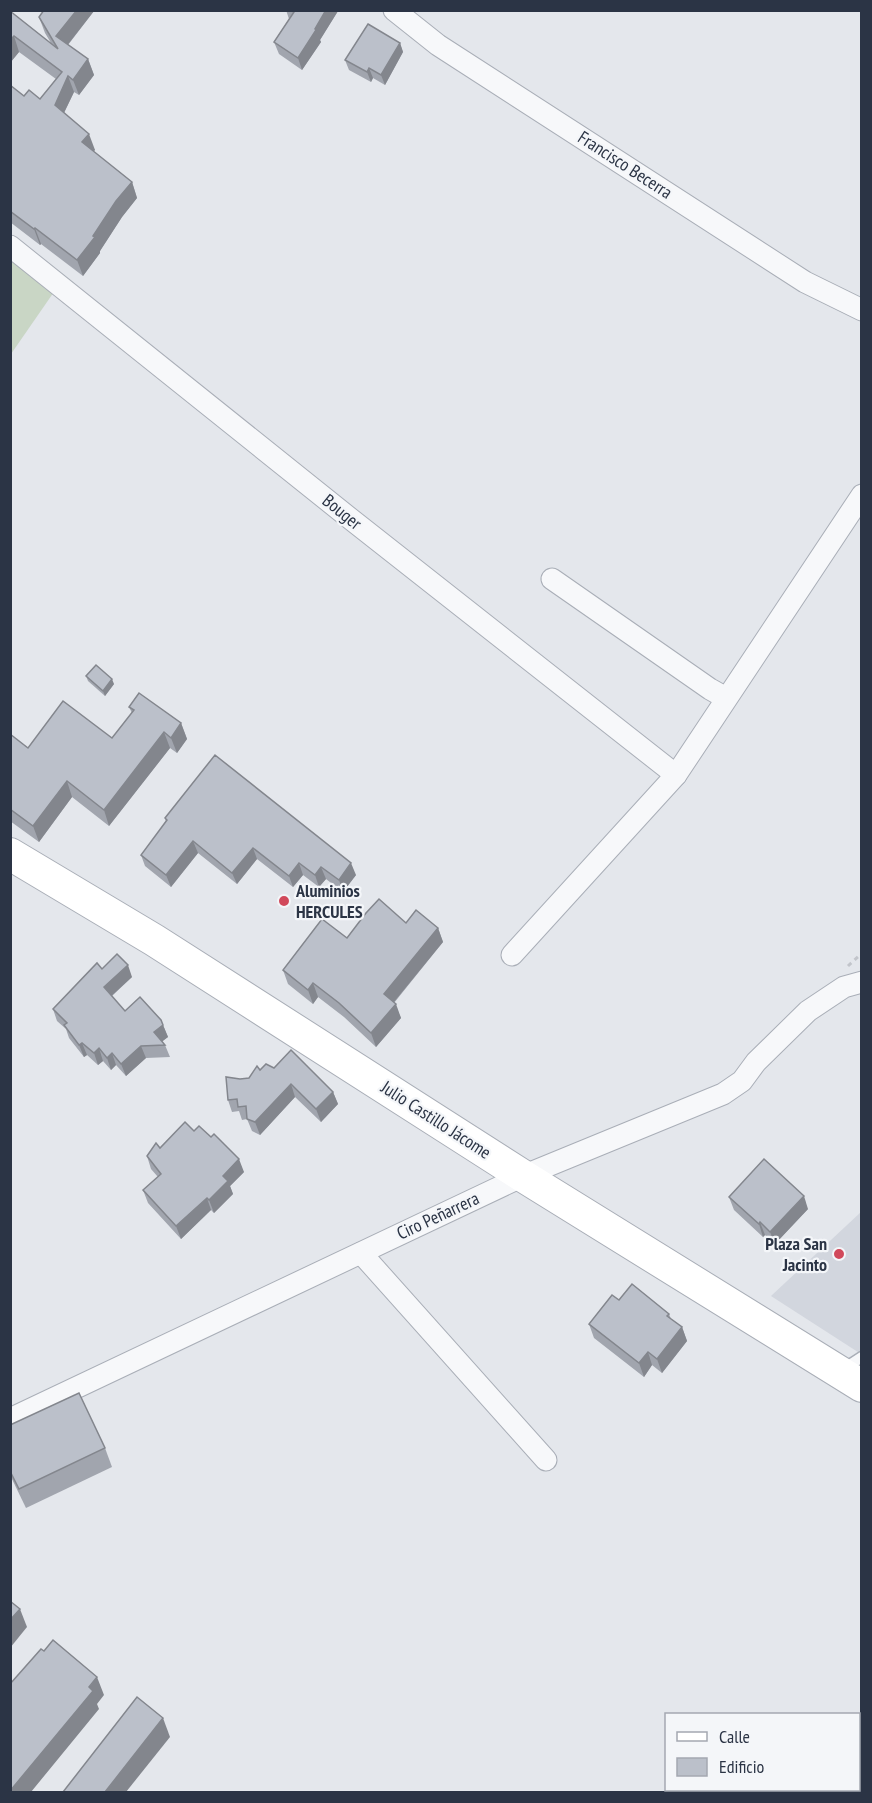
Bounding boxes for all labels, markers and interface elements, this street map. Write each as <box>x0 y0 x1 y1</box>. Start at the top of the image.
street label: Francisco Becerra <box>574 126 677 204</box>
street label: Bouger <box>318 489 367 534</box>
place label: Aluminios HERCULES <box>295 879 363 923</box>
marker: Aluminios HERCULES <box>277 894 291 908</box>
street label: Julio Castillo Jácome <box>376 1075 496 1164</box>
street label: Ciro Peñarrera <box>393 1186 483 1245</box>
place label: Plaza San Jacinto <box>765 1232 827 1276</box>
marker: Plaza San Jacinto <box>832 1247 846 1261</box>
legend <box>665 1713 860 1791</box>
text: Calle <box>719 1725 750 1748</box>
text: Edificio <box>719 1755 765 1778</box>

